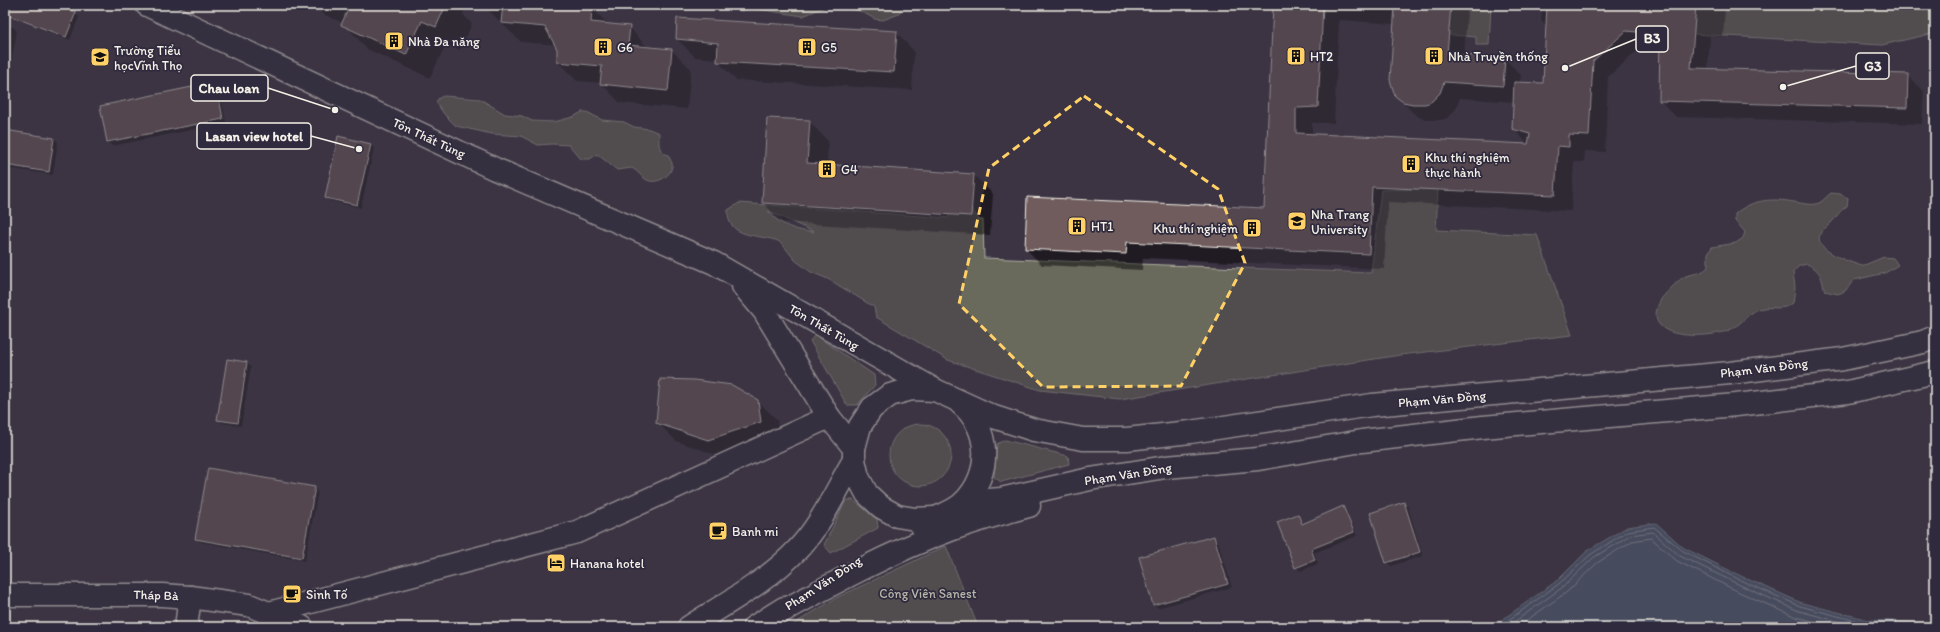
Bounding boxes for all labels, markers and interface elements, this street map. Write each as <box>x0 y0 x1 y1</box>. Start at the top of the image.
callout: B3 <box>1636 26 1668 52</box>
building icon: Nhà Đa năng <box>383 30 405 52</box>
text: B3 <box>1644 30 1661 47</box>
place label: Nhà Đa năng <box>408 34 480 49</box>
building icon: G6 <box>592 36 614 58</box>
building icon: G5 <box>796 36 818 58</box>
place label: G6 <box>617 40 633 55</box>
place label: G5 <box>821 40 837 55</box>
place label: Trường Tiểu họcVĩnh Thọ <box>114 43 183 73</box>
building icon: HT2 <box>1285 45 1307 67</box>
building icon: Nhà Truyền thống <box>1423 45 1445 67</box>
school or university icon: Trường Tiểu họcVĩnh Thọ <box>89 46 111 68</box>
place label: HT2 <box>1310 49 1333 64</box>
place label: Nhà Truyền thống <box>1448 49 1548 64</box>
callout: G3 <box>1856 53 1889 79</box>
text: G3 <box>1864 58 1882 75</box>
callout: Chau loan <box>191 75 268 101</box>
text: Chau loan <box>199 80 260 97</box>
street label: Tôn Thất Tùng <box>390 115 468 162</box>
callout: Lasan view hotel <box>197 123 311 149</box>
text: Lasan view hotel <box>205 128 304 145</box>
place label: Khu thí nghiệm thực hành <box>1425 150 1510 180</box>
building icon: Khu thí nghiệm thực hành <box>1400 153 1422 175</box>
building icon: G4 <box>816 158 838 180</box>
place label: G4 <box>841 162 858 177</box>
place label: Nha Trang University <box>1311 207 1369 237</box>
school or university icon: Nha Trang University <box>1286 210 1308 232</box>
building icon: HT1 <box>1066 215 1088 237</box>
building icon: Khu thí nghiệm <box>1241 217 1263 239</box>
place label: HT1 <box>1091 219 1113 234</box>
place label: Khu thí nghiệm <box>1153 221 1238 236</box>
street label: Tôn Thất Tùng <box>786 301 862 353</box>
street label: Phạm Văn Đồng <box>1719 355 1809 381</box>
street label: Phạm Văn Đồng <box>1397 388 1487 410</box>
street label: Phạm Văn Đồng <box>1083 460 1173 488</box>
cafe icon: Banh mi <box>707 520 729 542</box>
place label: Banh mi <box>732 524 778 539</box>
hotel icon: Hanana hotel <box>545 552 567 574</box>
street label: Phạm Văn Đồng <box>782 552 864 613</box>
place label: Hanana hotel <box>570 556 645 571</box>
cafe icon: Sinh Tố <box>281 583 303 605</box>
park label: Công Viên Sanest <box>879 586 977 601</box>
street label: Tháp Bà <box>133 587 179 603</box>
place label: Sinh Tố <box>306 587 348 602</box>

